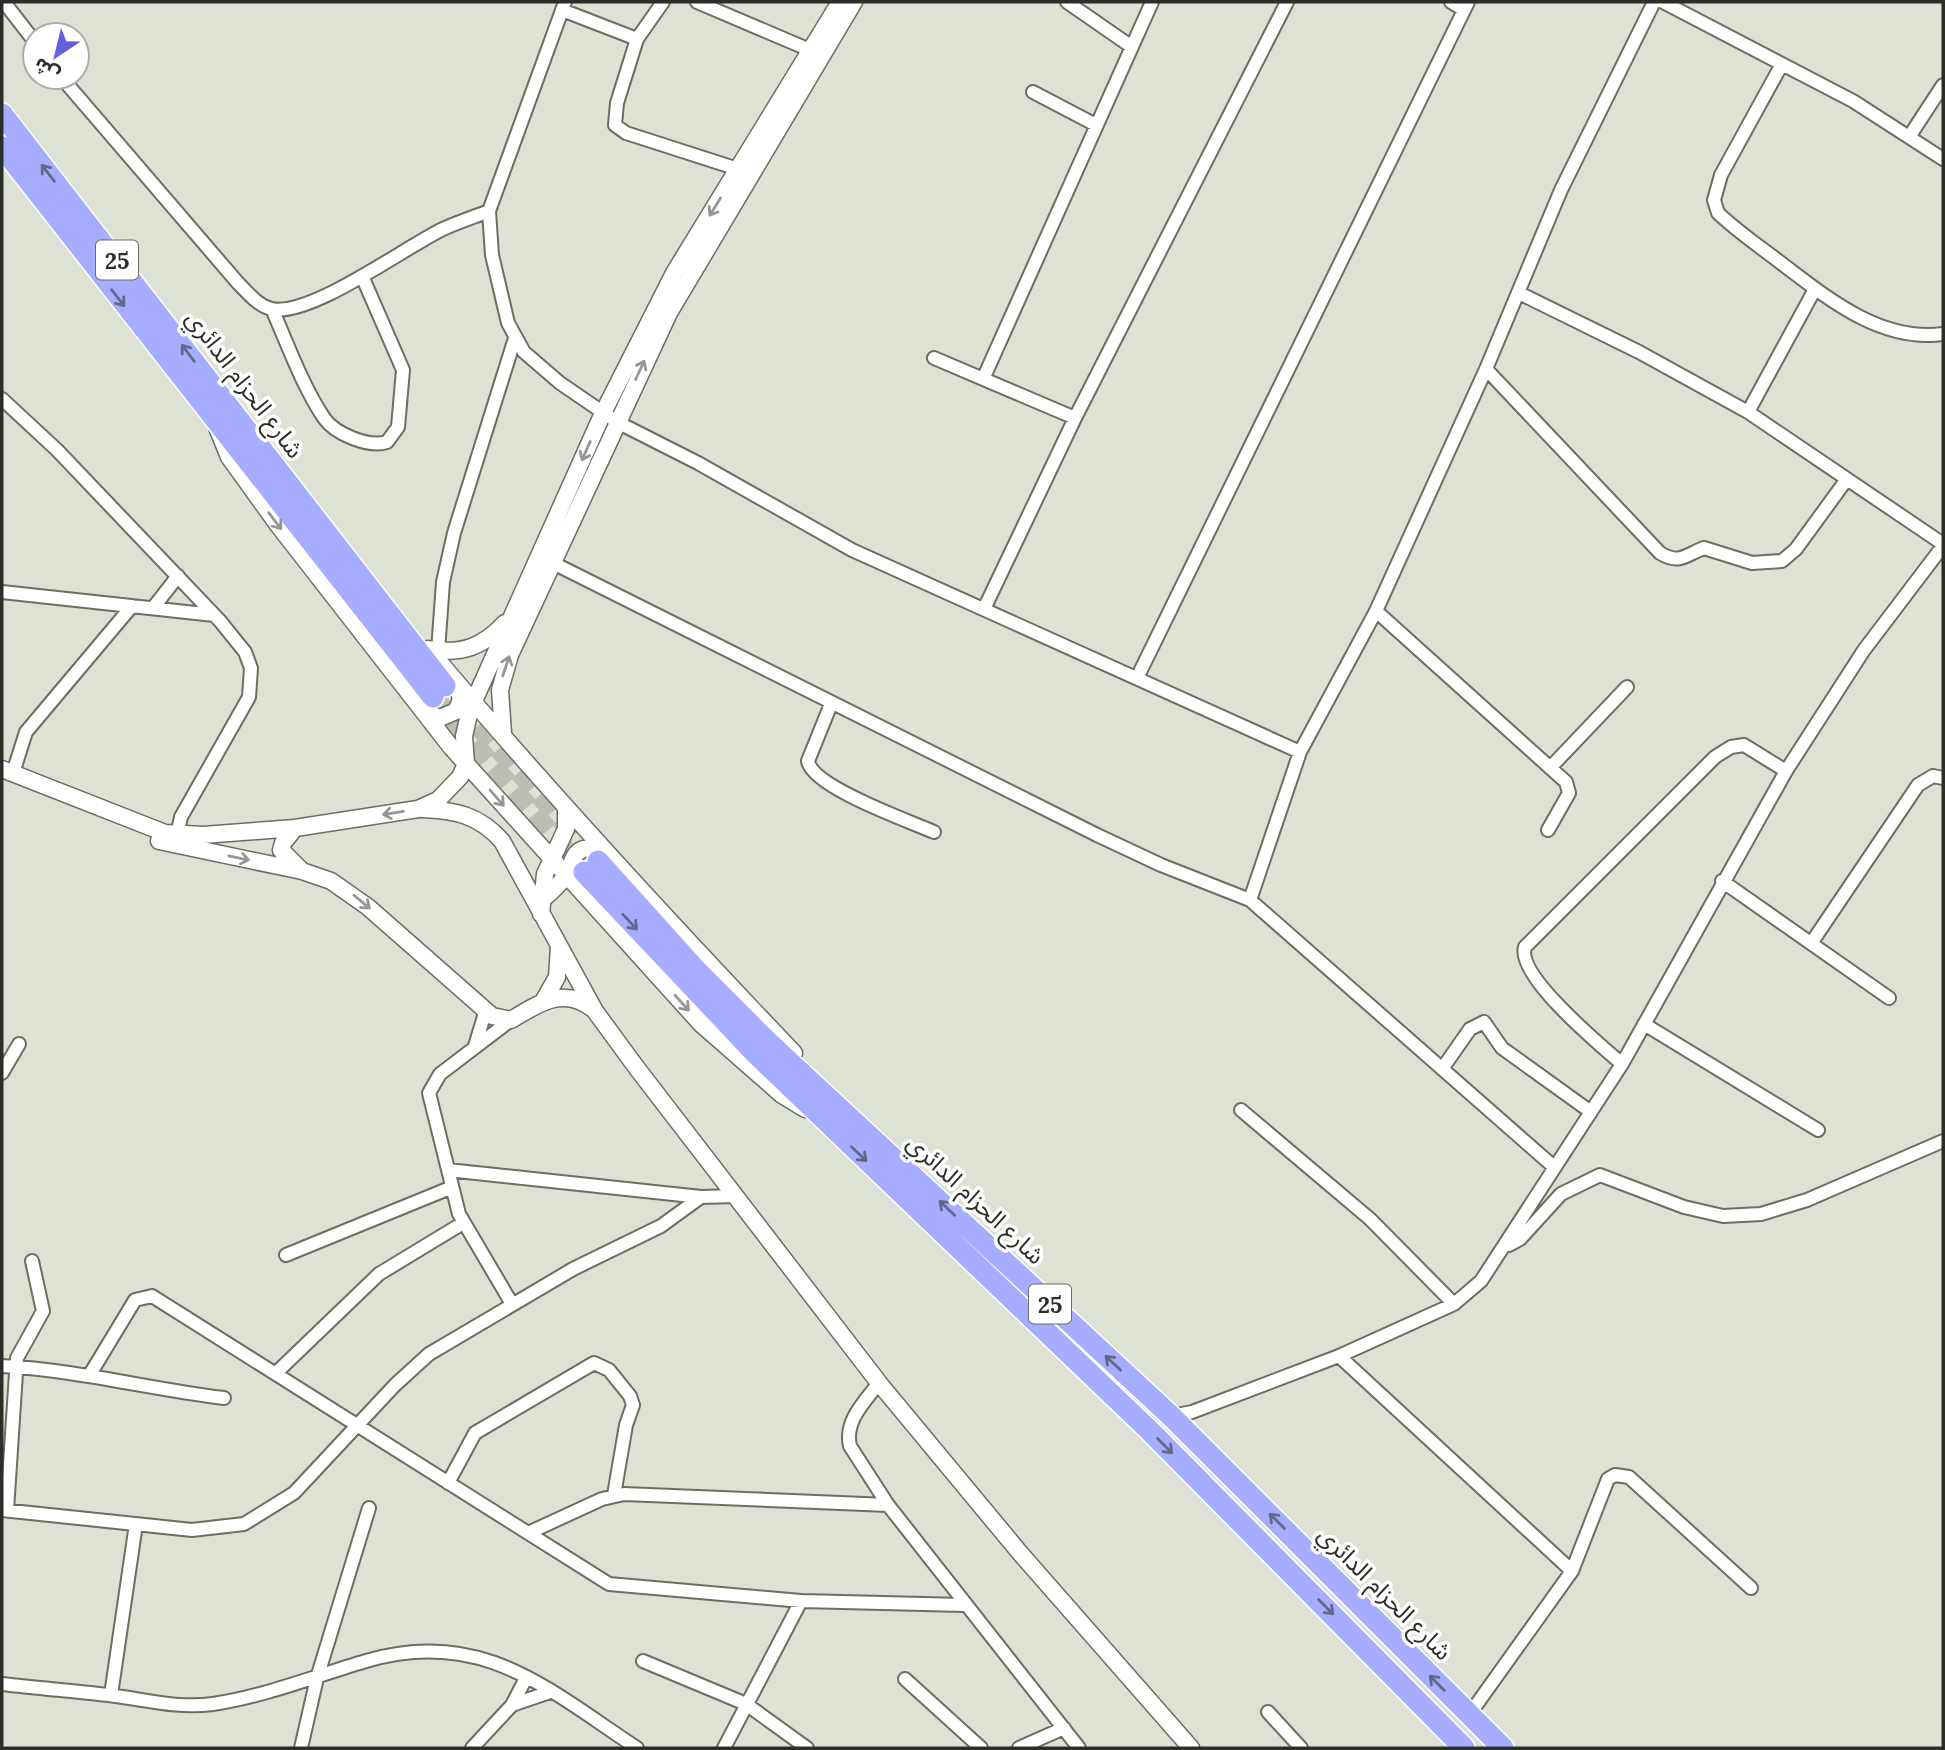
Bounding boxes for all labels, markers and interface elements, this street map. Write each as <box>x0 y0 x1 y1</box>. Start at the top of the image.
north arrow <box>21 21 91 91</box>
text: ش <box>29 53 64 87</box>
one-way arrow <box>41 164 56 183</box>
one-way arrow <box>708 196 722 216</box>
road number: 25 <box>96 241 138 280</box>
one-way arrow <box>111 288 126 306</box>
street label: شارع الحزام الدائري <box>176 304 311 466</box>
one-way arrow <box>180 344 195 363</box>
one-way arrow <box>634 360 648 381</box>
one-way arrow <box>579 440 592 461</box>
one-way arrow <box>268 511 283 530</box>
one-way arrow <box>501 656 513 678</box>
one-way arrow <box>488 789 505 806</box>
one-way arrow <box>382 807 405 820</box>
one-way arrow <box>227 852 250 865</box>
one-way arrow <box>352 894 370 909</box>
one-way arrow <box>622 913 638 931</box>
one-way arrow <box>674 994 690 1012</box>
street label: شارع الحزام الدائري <box>898 1127 1051 1273</box>
one-way arrow <box>850 1145 867 1162</box>
one-way arrow <box>939 1199 956 1216</box>
road number: 25 <box>1029 1284 1071 1324</box>
one-way arrow <box>1104 1355 1122 1371</box>
one-way arrow <box>1157 1437 1174 1454</box>
one-way arrow <box>1268 1513 1285 1530</box>
street label: شارع الحزام الدائري <box>1309 1519 1459 1669</box>
one-way arrow <box>1317 1599 1334 1616</box>
one-way arrow <box>1429 1674 1446 1691</box>

